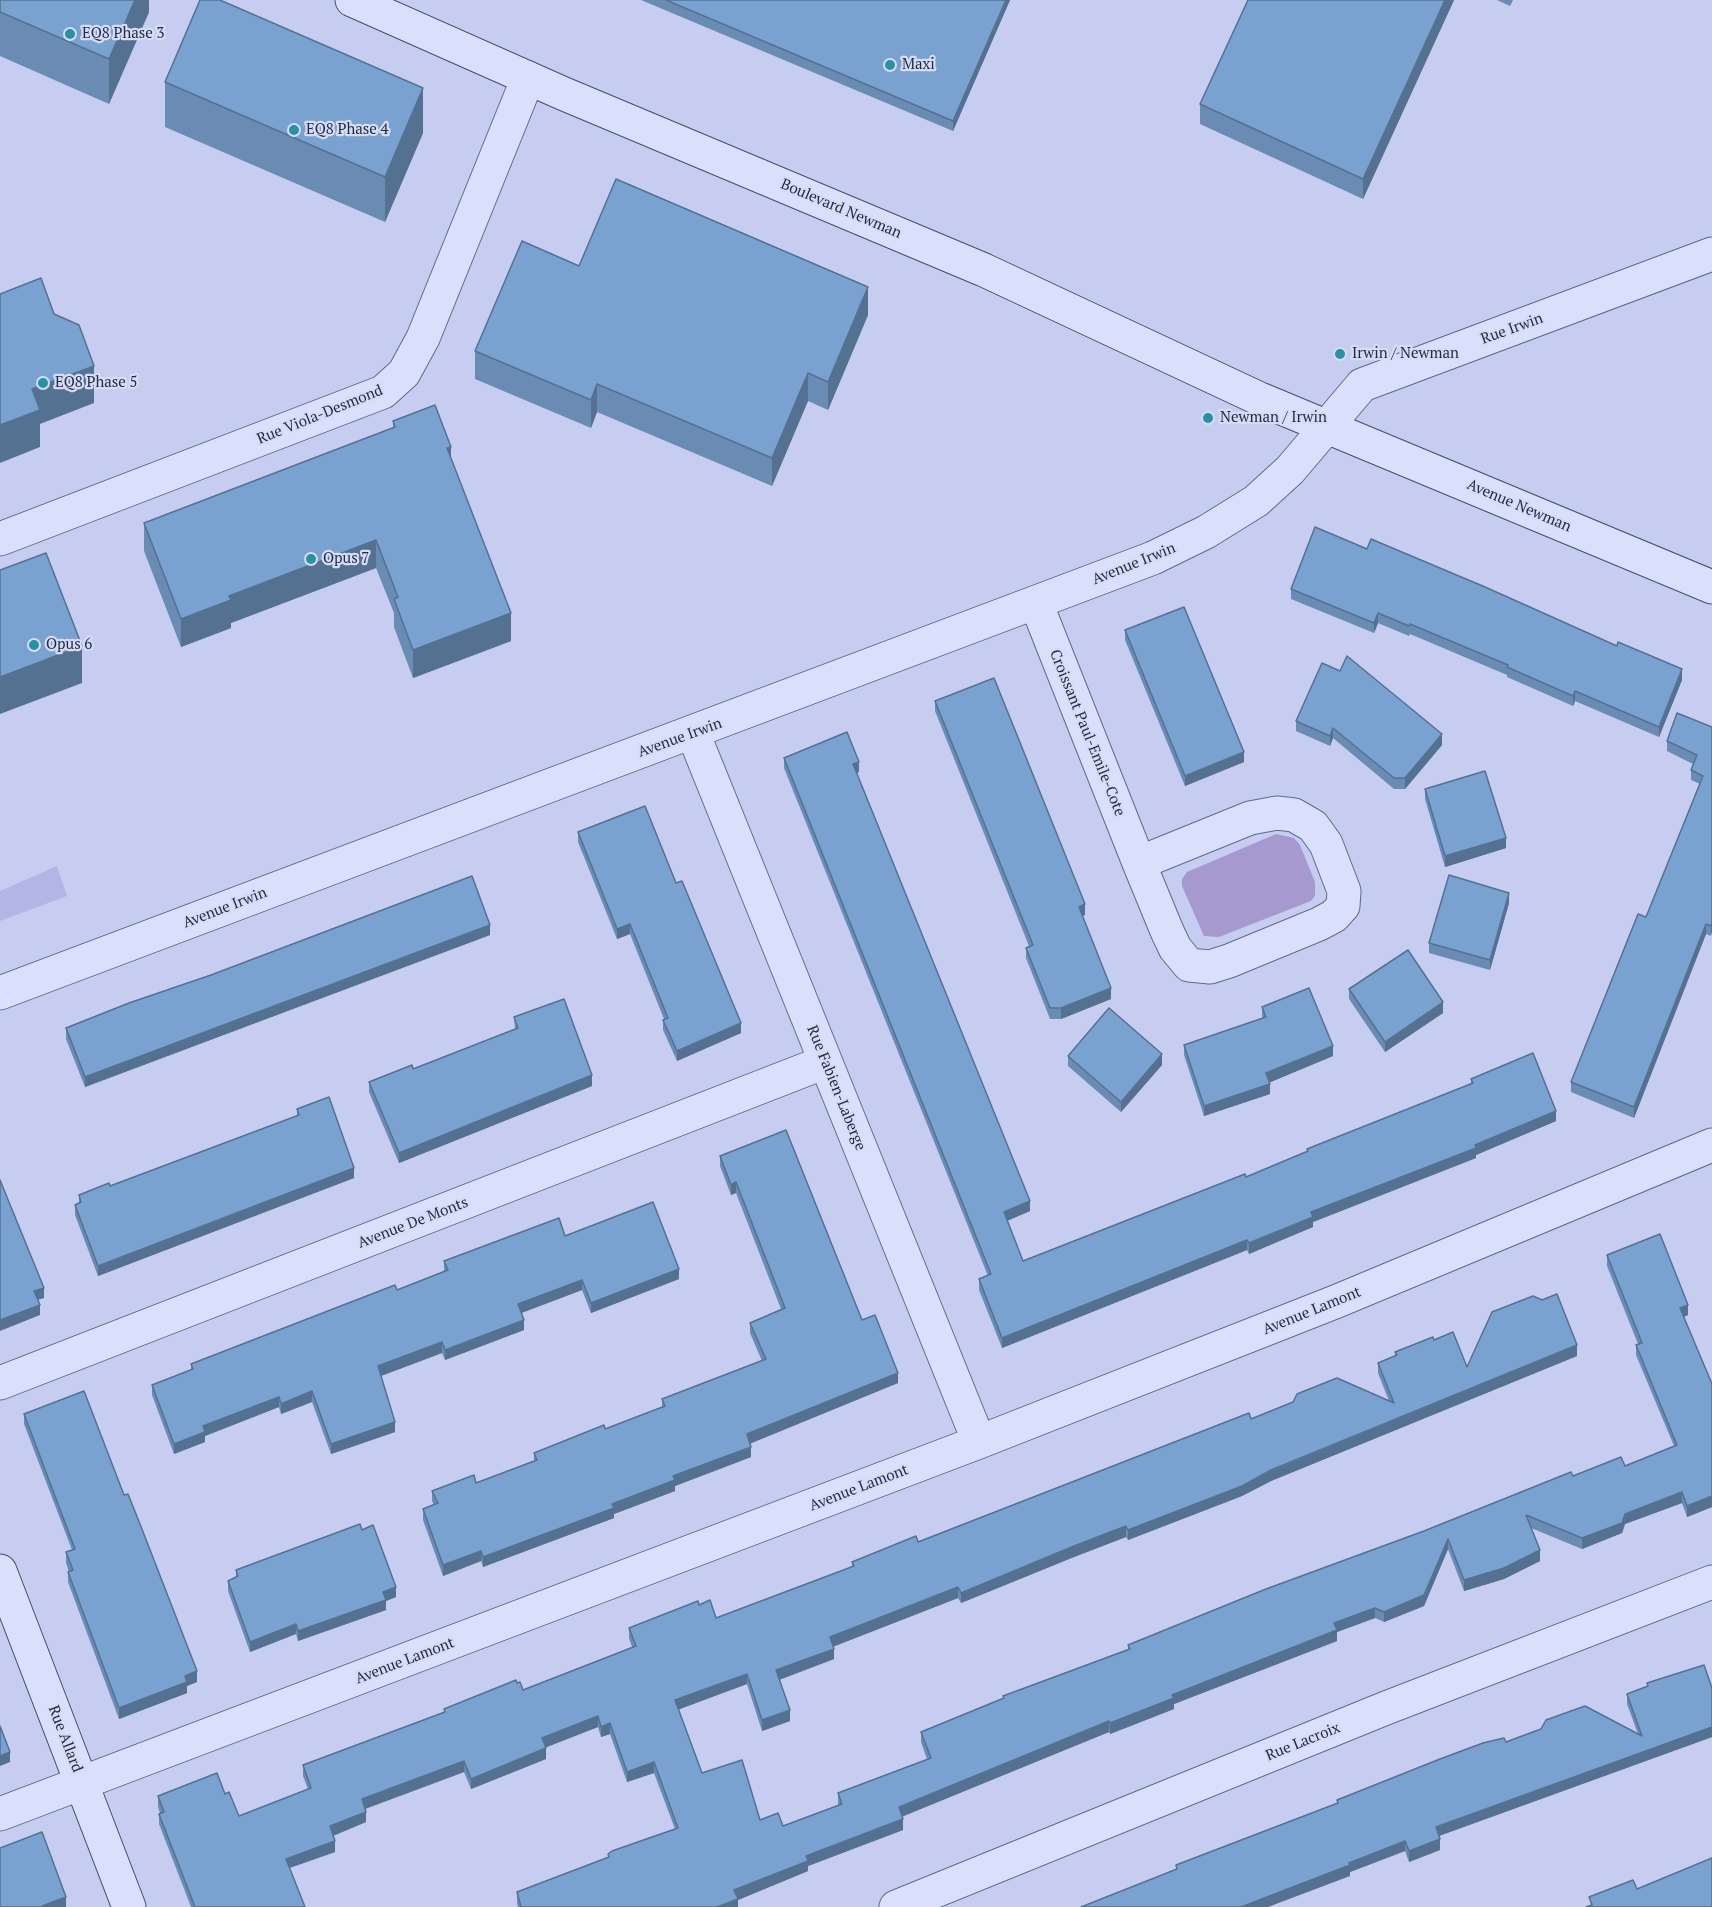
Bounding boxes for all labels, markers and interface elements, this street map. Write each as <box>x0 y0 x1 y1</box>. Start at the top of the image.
place label: EQ8 Phase 3 <box>82 25 164 43</box>
marker: EQ8 Phase 3 <box>63 27 77 41</box>
place label: Maxi <box>902 56 935 74</box>
marker: Maxi <box>883 58 897 72</box>
place label: EQ8 Phase 4 <box>306 121 388 139</box>
marker: EQ8 Phase 4 <box>287 123 301 137</box>
street label: Boulevard Newman <box>778 175 904 243</box>
street label: Rue Irwin <box>1478 309 1546 349</box>
place label: Irwin / Newman <box>1352 345 1459 363</box>
marker: Irwin / Newman <box>1333 347 1347 361</box>
place label: EQ8 Phase 5 <box>55 374 137 392</box>
marker: EQ8 Phase 5 <box>36 376 50 390</box>
street label: Rue Viola-Desmond <box>254 382 386 448</box>
place label: Newman / Irwin <box>1220 409 1327 427</box>
marker: Newman / Irwin <box>1201 411 1215 425</box>
street label: Avenue Newman <box>1464 476 1574 536</box>
street label: Avenue Irwin <box>1090 539 1178 589</box>
place label: Opus 7 <box>323 550 369 568</box>
marker: Opus 7 <box>304 552 318 566</box>
place label: Opus 6 <box>46 636 92 654</box>
marker: Opus 6 <box>27 638 41 652</box>
street label: Croissant Paul-Emile-Cote <box>1045 647 1129 819</box>
street label: Avenue Irwin <box>635 714 725 762</box>
street label: Avenue Irwin <box>181 884 269 932</box>
street label: Rue Fabien-Laberge <box>803 1023 869 1153</box>
street label: Avenue De Monts <box>355 1194 471 1252</box>
street label: Avenue Lamont <box>1260 1283 1364 1339</box>
street label: Avenue Lamont <box>807 1461 911 1515</box>
street label: Avenue Lamont <box>353 1634 457 1688</box>
street label: Rue Allard <box>44 1703 86 1775</box>
street label: Rue Lacroix <box>1263 1719 1343 1765</box>

